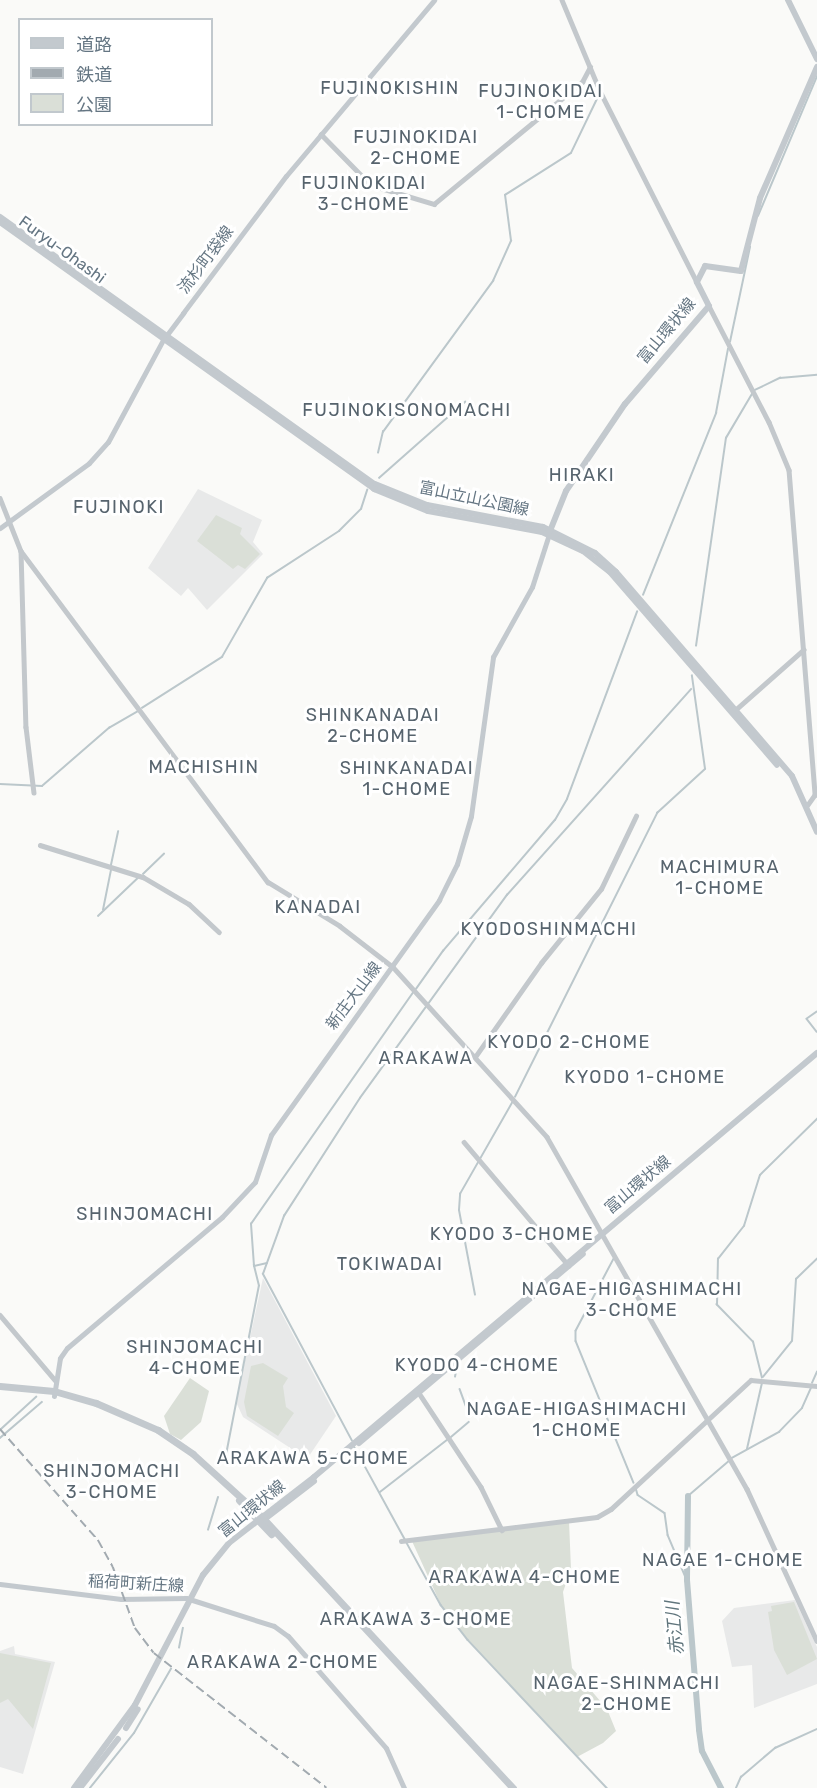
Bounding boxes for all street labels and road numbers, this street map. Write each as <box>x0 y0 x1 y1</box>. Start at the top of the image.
street label: Furyu-Ohashi <box>15 212 109 288</box>
street label: 流杉町袋線 <box>174 222 238 298</box>
street label: 富山環状線 <box>634 294 700 368</box>
street label: 富山立山公園線 <box>417 478 531 520</box>
street label: 新庄大山線 <box>322 958 386 1034</box>
street label: 富山環状線 <box>601 1152 675 1218</box>
street label: 富山環状線 <box>215 1476 289 1542</box>
street label: 稲荷町新庄線 <box>88 1572 184 1596</box>

